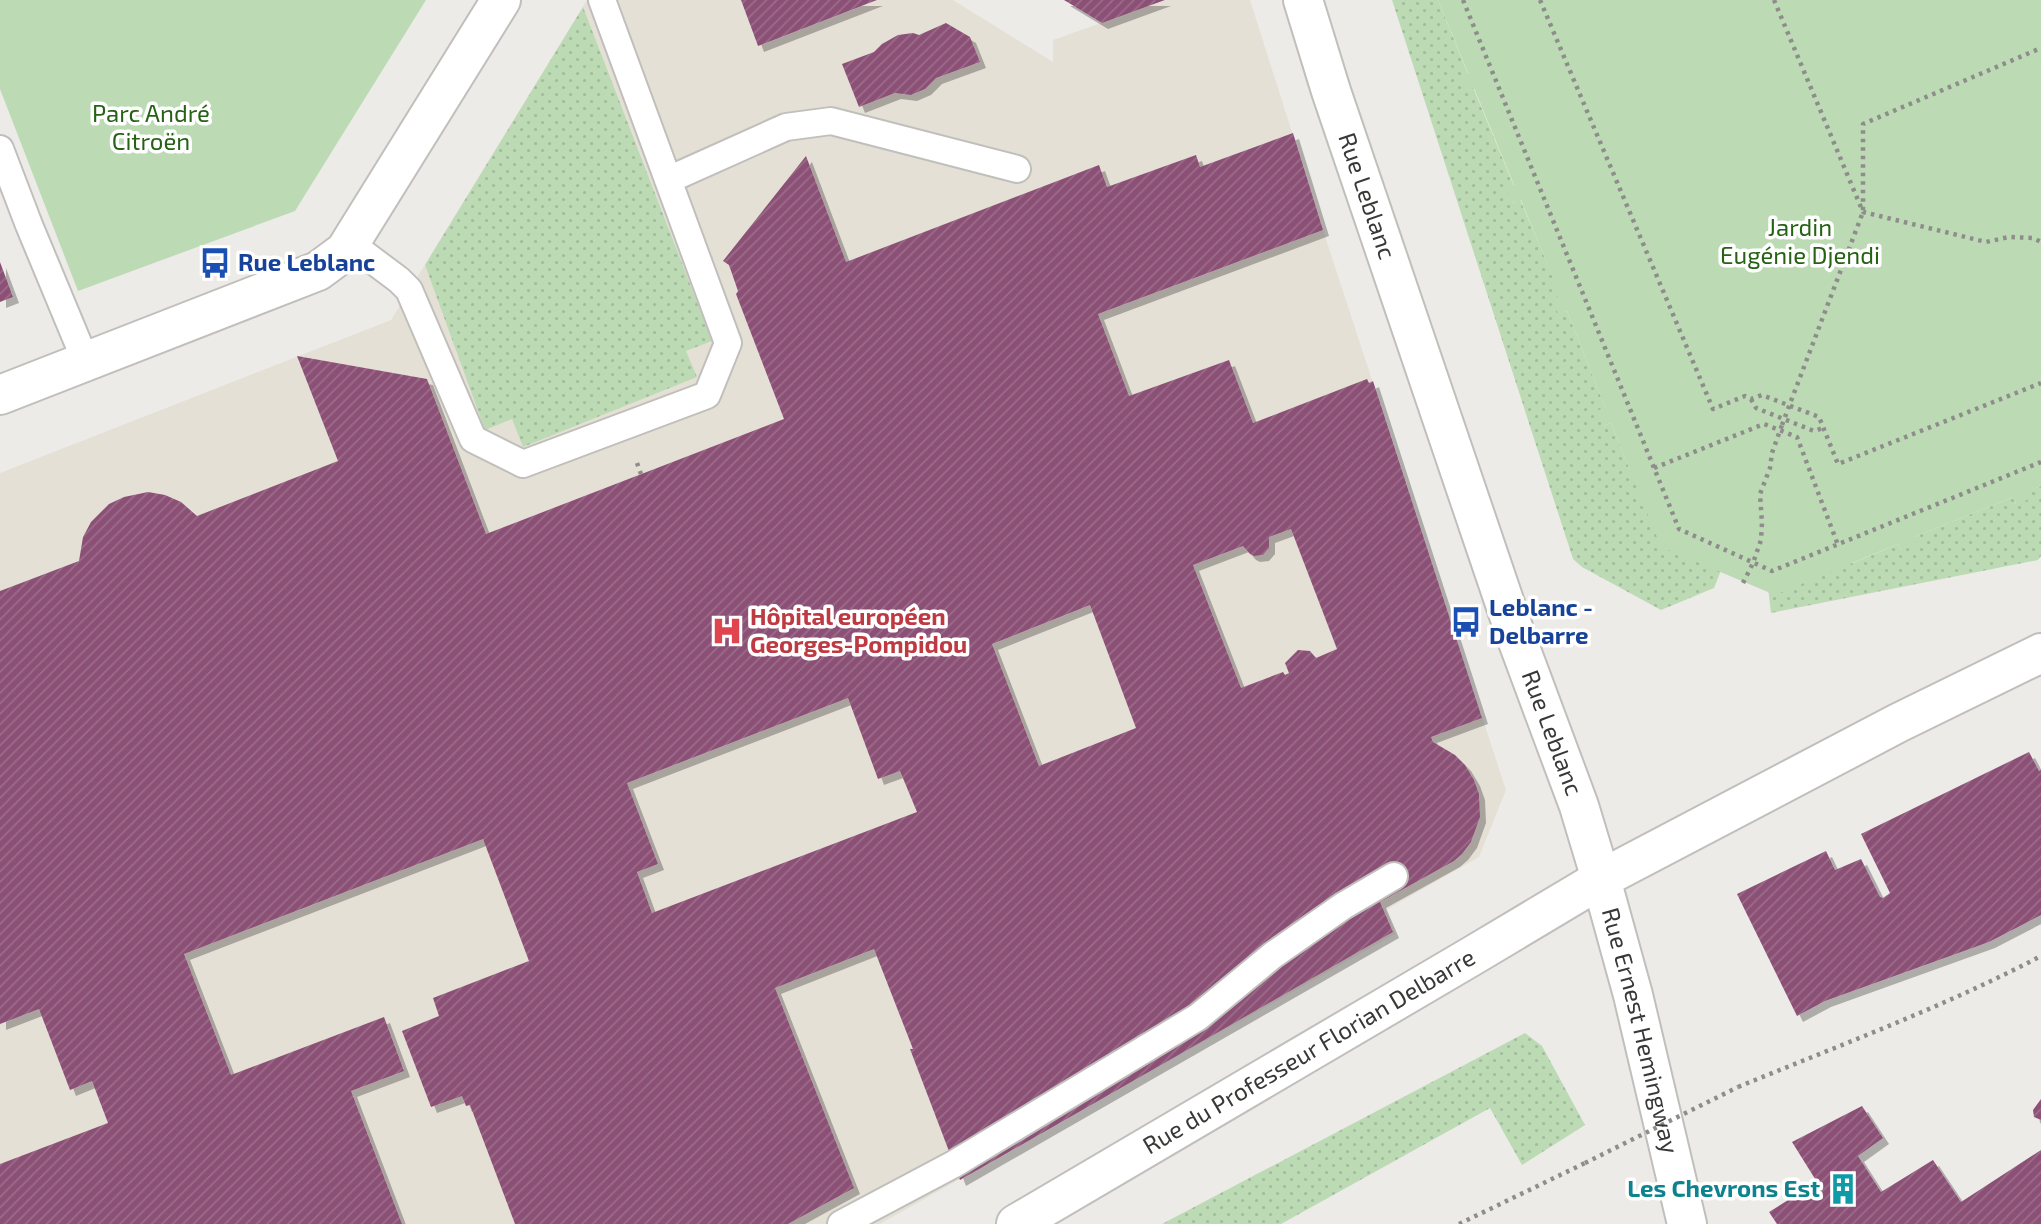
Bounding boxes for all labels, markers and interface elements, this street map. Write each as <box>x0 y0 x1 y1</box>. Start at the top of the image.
park label: Parc André Citroën <box>92 98 210 155</box>
street label: Rue Leblanc <box>1333 128 1403 262</box>
park label: Jardin Eugénie Djendi <box>1720 212 1880 269</box>
bus stop icon: Rue Leblanc <box>198 246 232 280</box>
place label: Rue Leblanc <box>238 247 375 276</box>
place label: Leblanc - Delbarre <box>1489 592 1593 649</box>
place label: Hôpital européen Georges-Pompidou <box>750 601 967 658</box>
bus stop icon: Leblanc - Delbarre <box>1449 605 1483 639</box>
hospital icon: Hôpital européen Georges-Pompidou <box>710 614 744 648</box>
street label: Rue Leblanc <box>1517 666 1590 799</box>
street label: Rue Ernest Hemingway <box>1597 904 1686 1156</box>
street label: Rue du Professeur Florian Delbarre <box>1137 942 1480 1159</box>
building icon: Les Chevrons Est <box>1826 1172 1860 1206</box>
place label: Les Chevrons Est <box>1627 1173 1820 1202</box>

